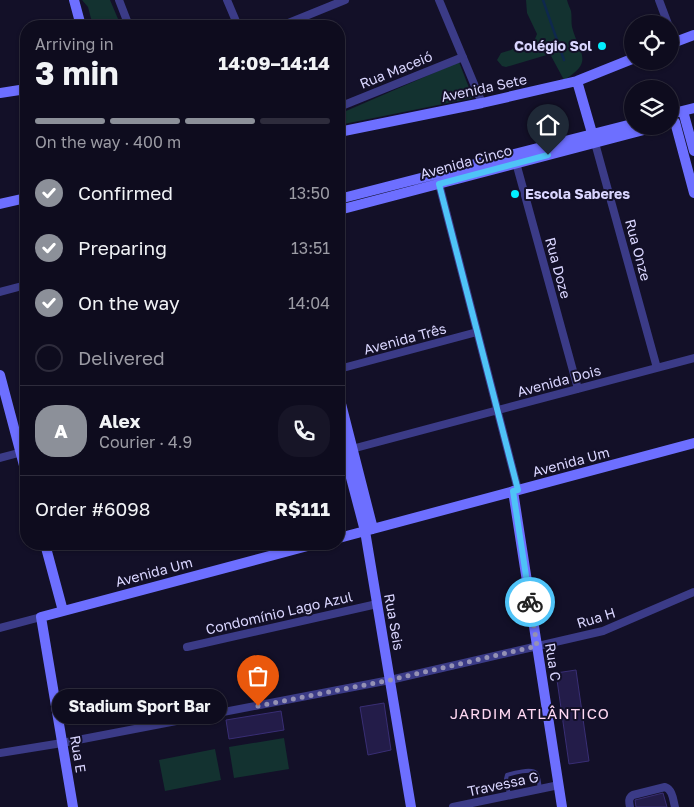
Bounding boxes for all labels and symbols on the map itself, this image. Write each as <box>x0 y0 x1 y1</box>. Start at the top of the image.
place label: Colégio Sol <box>514 37 592 54</box>
marker: Colégio Sol <box>596 40 608 52</box>
street label: Rua Maceió <box>357 47 435 92</box>
street label: Avenida Sete <box>439 70 528 105</box>
pin <box>527 104 569 155</box>
street label: Avenida Cinco <box>418 141 514 182</box>
place label: Escola Saberes <box>525 185 630 202</box>
marker: Escola Saberes <box>509 188 521 200</box>
street label: Rua Onze <box>622 217 655 283</box>
street label: Rua Doze <box>542 235 575 300</box>
street label: Avenida Três <box>362 319 448 358</box>
street label: Avenida Dois <box>515 361 603 400</box>
street label: Avenida Um <box>530 443 611 480</box>
street label: Avenida Um <box>113 553 194 590</box>
courier <box>505 577 555 627</box>
street label: Condomínio Lago Azul <box>204 587 354 638</box>
street label: Rua Seis <box>381 592 408 652</box>
street label: Rua H <box>574 604 617 631</box>
street label: Rua C <box>542 642 565 682</box>
pin <box>237 655 279 706</box>
callout: Stadium Sport Bar <box>53 688 228 724</box>
district label: JARDIM ATLÂNTICO <box>450 704 610 722</box>
street label: Rua E <box>67 734 90 774</box>
street label: Travessa G <box>466 768 540 799</box>

